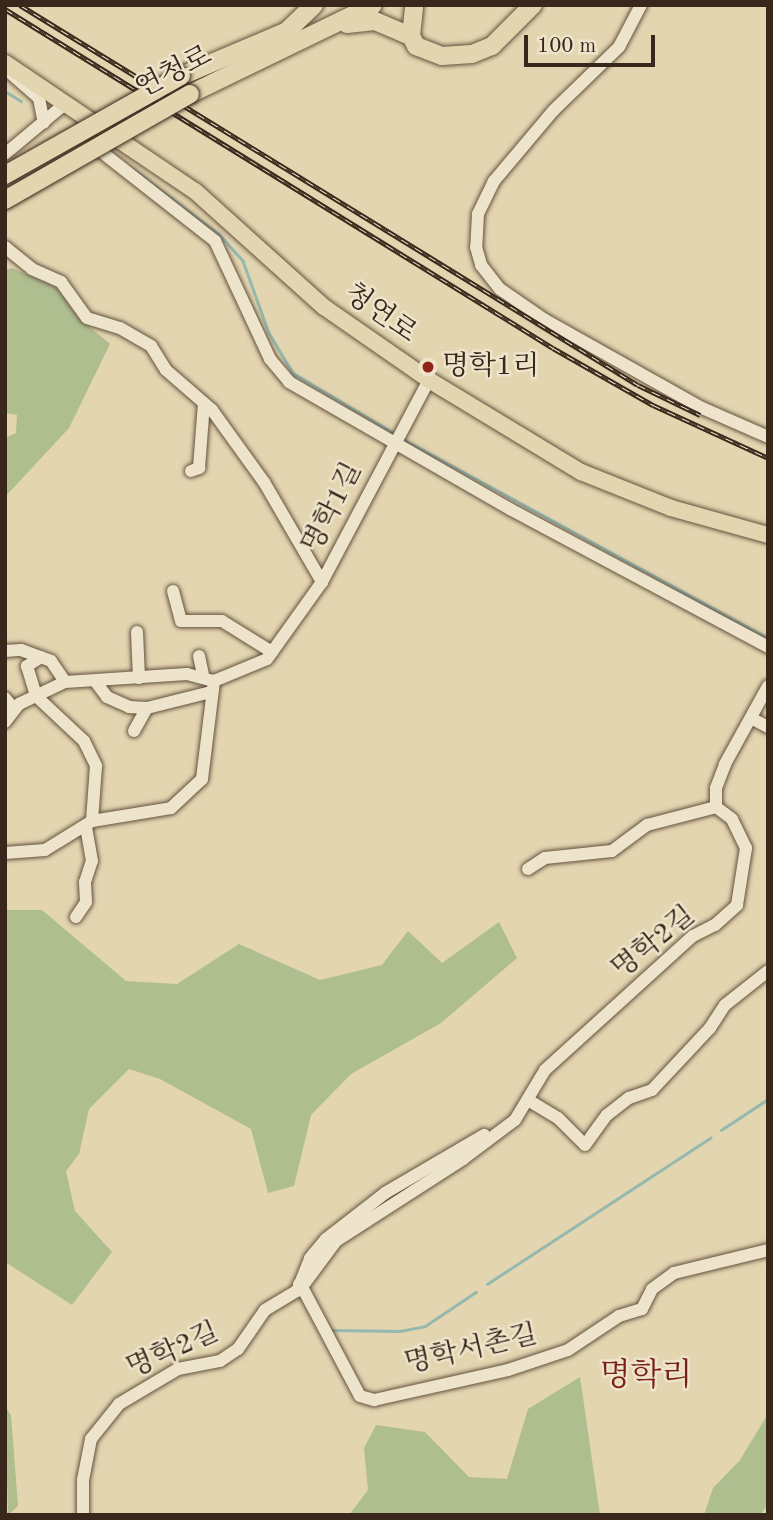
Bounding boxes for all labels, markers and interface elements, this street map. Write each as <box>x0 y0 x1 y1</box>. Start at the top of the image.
scale bar <box>528 21 659 65</box>
text: 100 m <box>537 36 596 57</box>
street label: 연청로 <box>130 40 218 106</box>
street label: 청연로 <box>337 277 423 351</box>
place label: 명학1리 <box>442 350 539 384</box>
marker: 명학1리 <box>420 359 436 375</box>
street label: 명학1길 <box>296 457 370 559</box>
street label: 명학2길 <box>606 899 702 987</box>
street label: 명학2길 <box>122 1316 224 1386</box>
street label: 명학서촌길 <box>401 1318 541 1382</box>
district label: 명학리 <box>600 1358 692 1396</box>

